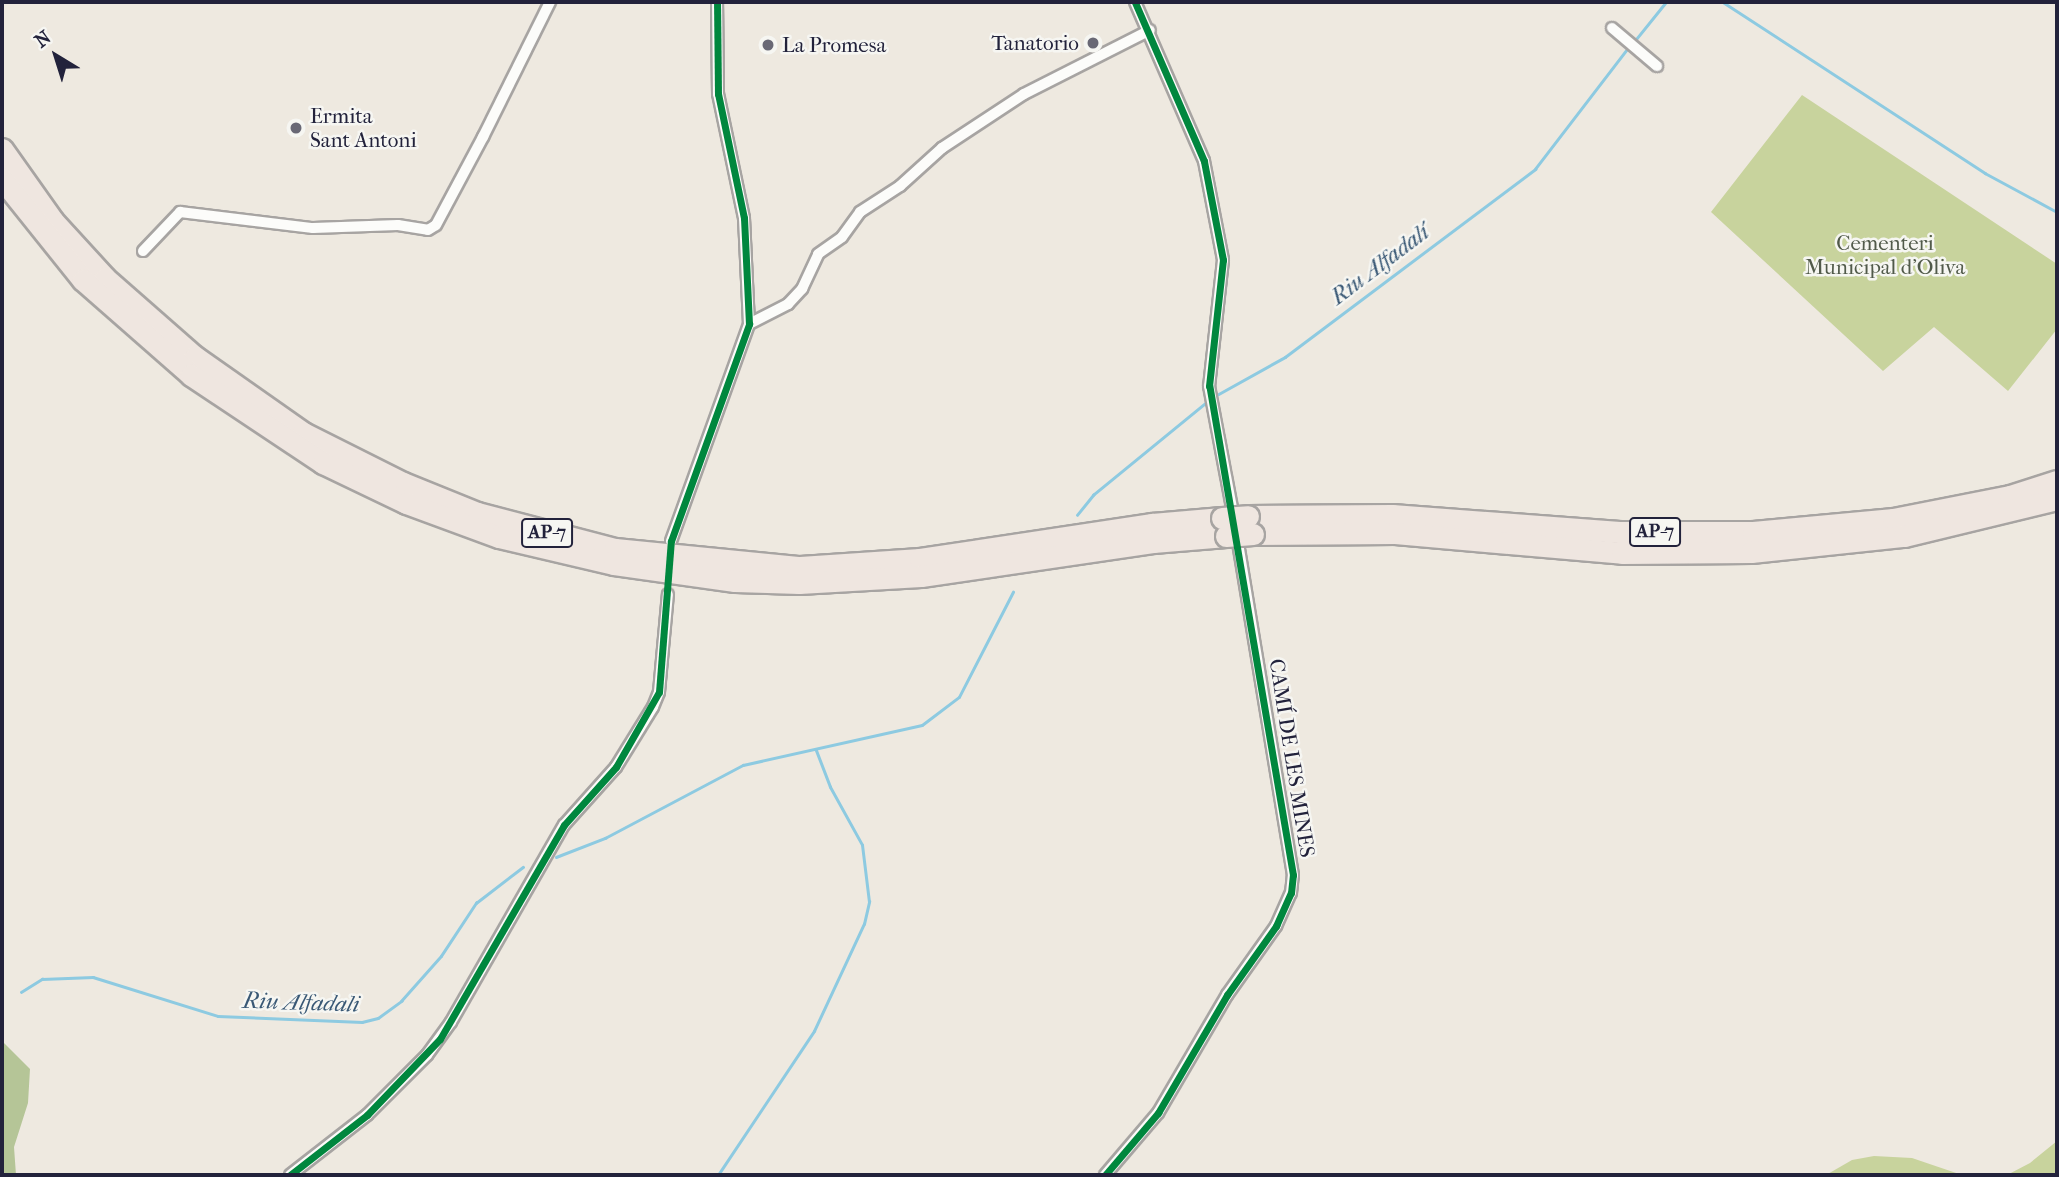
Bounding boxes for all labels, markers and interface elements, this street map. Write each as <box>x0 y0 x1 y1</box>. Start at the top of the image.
north arrow <box>21 21 91 91</box>
text: N <box>31 26 56 53</box>
place label: Tanatorio <box>991 30 1079 56</box>
place label: La Promesa <box>782 32 886 58</box>
marker: Tanatorio <box>1085 35 1101 51</box>
marker: La Promesa <box>760 37 776 53</box>
place label: Ermita Sant Antoni <box>310 103 417 153</box>
marker: Ermita Sant Antoni <box>288 120 304 136</box>
water label: Riu Alfadalí <box>1325 219 1435 311</box>
park label: Cementeri Municipal d'Oliva <box>1805 230 1965 280</box>
road number: AP-7 <box>1629 516 1681 548</box>
road number: AP-7 <box>521 518 573 548</box>
street label: CAMÍ DE LES MINES <box>1264 657 1320 859</box>
water label: Riu Alfadali <box>242 987 360 1019</box>

